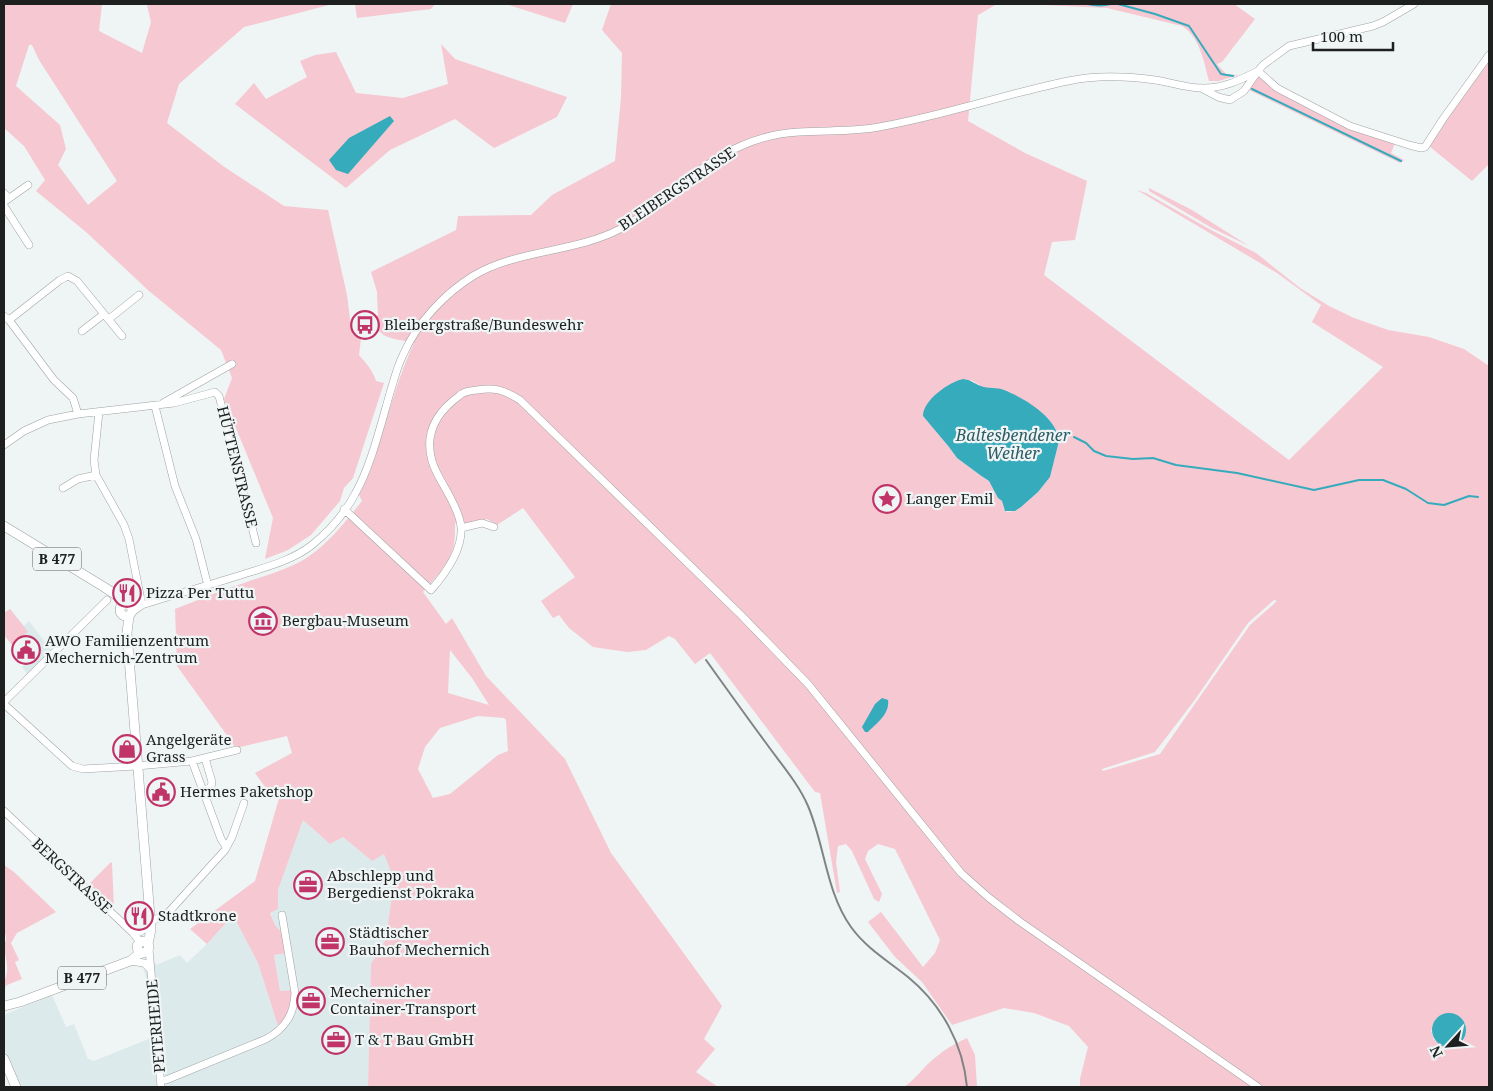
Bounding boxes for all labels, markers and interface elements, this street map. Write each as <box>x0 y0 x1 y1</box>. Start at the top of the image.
scale bar <box>1313 20 1393 52</box>
text: 100 m <box>1320 26 1363 46</box>
street label: BLEIBERGSTRASSE <box>614 142 739 235</box>
bus stop icon: Bleibergstraße/Bundeswehr <box>350 310 380 340</box>
place label: Bleibergstraße/Bundeswehr <box>384 314 584 334</box>
street label: HÜTTENSTRASSE <box>213 404 263 530</box>
water label: Baltesbendener Weiher <box>955 424 1071 464</box>
place icon: Langer Emil <box>872 484 902 514</box>
place label: Langer Emil <box>906 488 994 508</box>
road number: B 477 <box>33 548 81 570</box>
restaurant icon: Pizza Per Tuttu <box>112 578 142 608</box>
place label: Pizza Per Tuttu <box>146 582 255 602</box>
museum icon: Bergbau-Museum <box>248 606 278 636</box>
place label: Bergbau-Museum <box>282 610 409 630</box>
place label: AWO Familienzentrum Mechernich-Zentrum <box>45 630 209 667</box>
public building icon: AWO Familienzentrum Mechernich-Zentrum <box>11 635 41 665</box>
place label: Angelgeräte Grass <box>146 729 232 766</box>
shop icon: Angelgeräte Grass <box>112 734 142 764</box>
public building icon: Hermes Paketshop <box>146 777 176 807</box>
place label: Hermes Paketshop <box>180 781 313 801</box>
street label: BERGSTRASSE <box>28 833 117 918</box>
place label: Abschlepp und Bergedienst Pokraka <box>327 865 475 902</box>
office icon: Abschlepp und Bergedienst Pokraka <box>293 870 323 900</box>
restaurant icon: Stadtkrone <box>124 901 154 931</box>
place label: Stadtkrone <box>158 905 237 925</box>
place label: Städtischer Bauhof Mechernich <box>349 922 490 959</box>
office icon: Städtischer Bauhof Mechernich <box>315 927 345 957</box>
road number: B 477 <box>58 966 106 990</box>
street label: PETERHEIDE <box>141 979 169 1074</box>
place label: Mechernicher Container-Transport <box>330 981 477 1018</box>
office icon: Mechernicher Container-Transport <box>296 986 326 1016</box>
north arrow <box>1423 1021 1473 1071</box>
office icon: T & T Bau GmbH <box>321 1025 351 1055</box>
place label: T & T Bau GmbH <box>355 1029 474 1049</box>
text: N <box>1425 1043 1447 1061</box>

